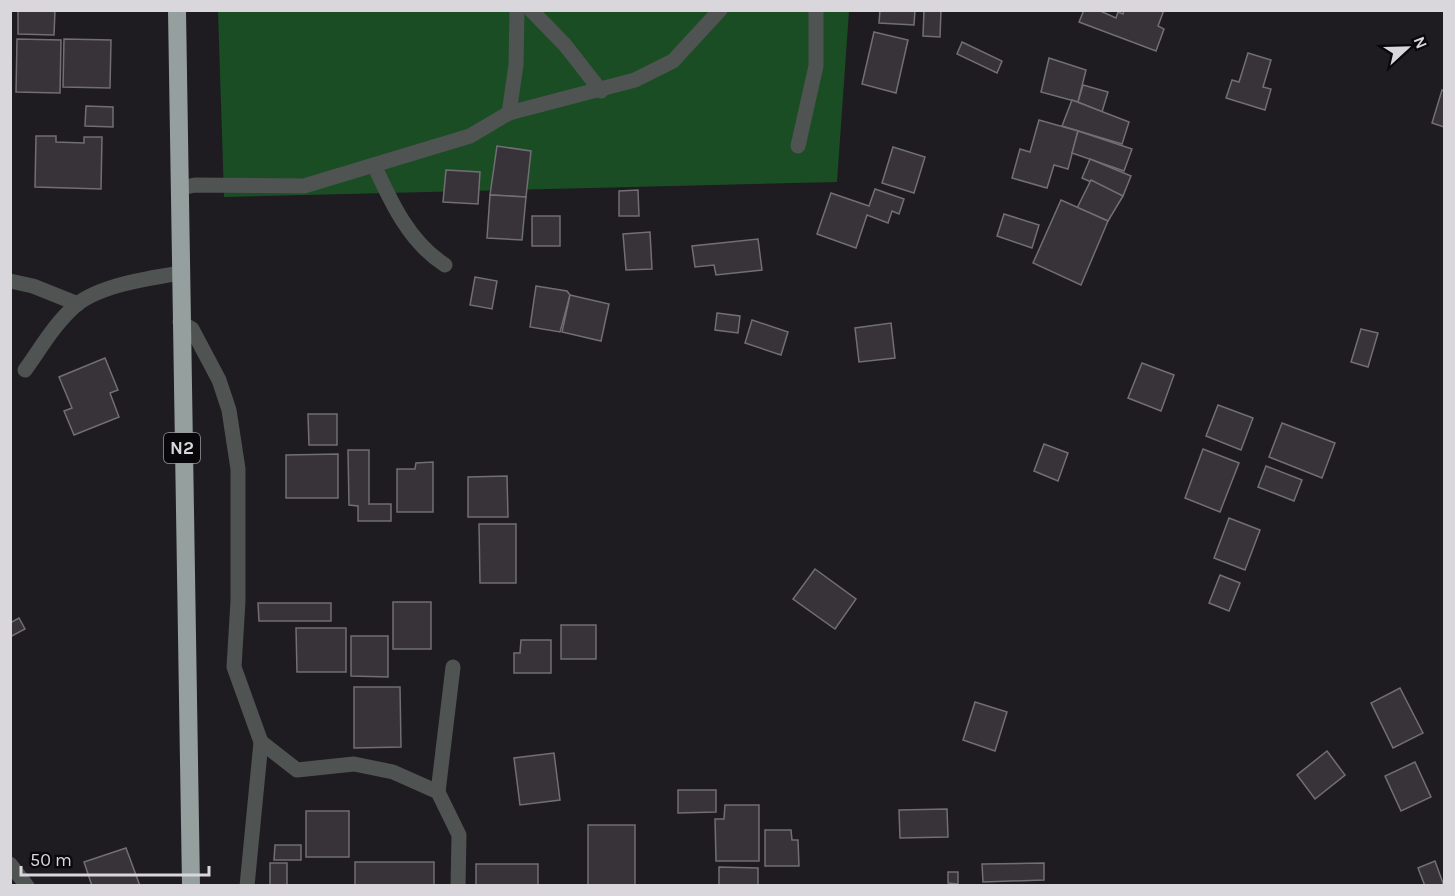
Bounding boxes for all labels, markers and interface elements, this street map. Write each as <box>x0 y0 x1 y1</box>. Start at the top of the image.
north arrow <box>1377 18 1437 78</box>
text: N <box>1409 34 1431 51</box>
road number: N2 <box>164 433 200 463</box>
scale bar <box>21 839 208 877</box>
text: 50 m <box>30 849 72 871</box>

